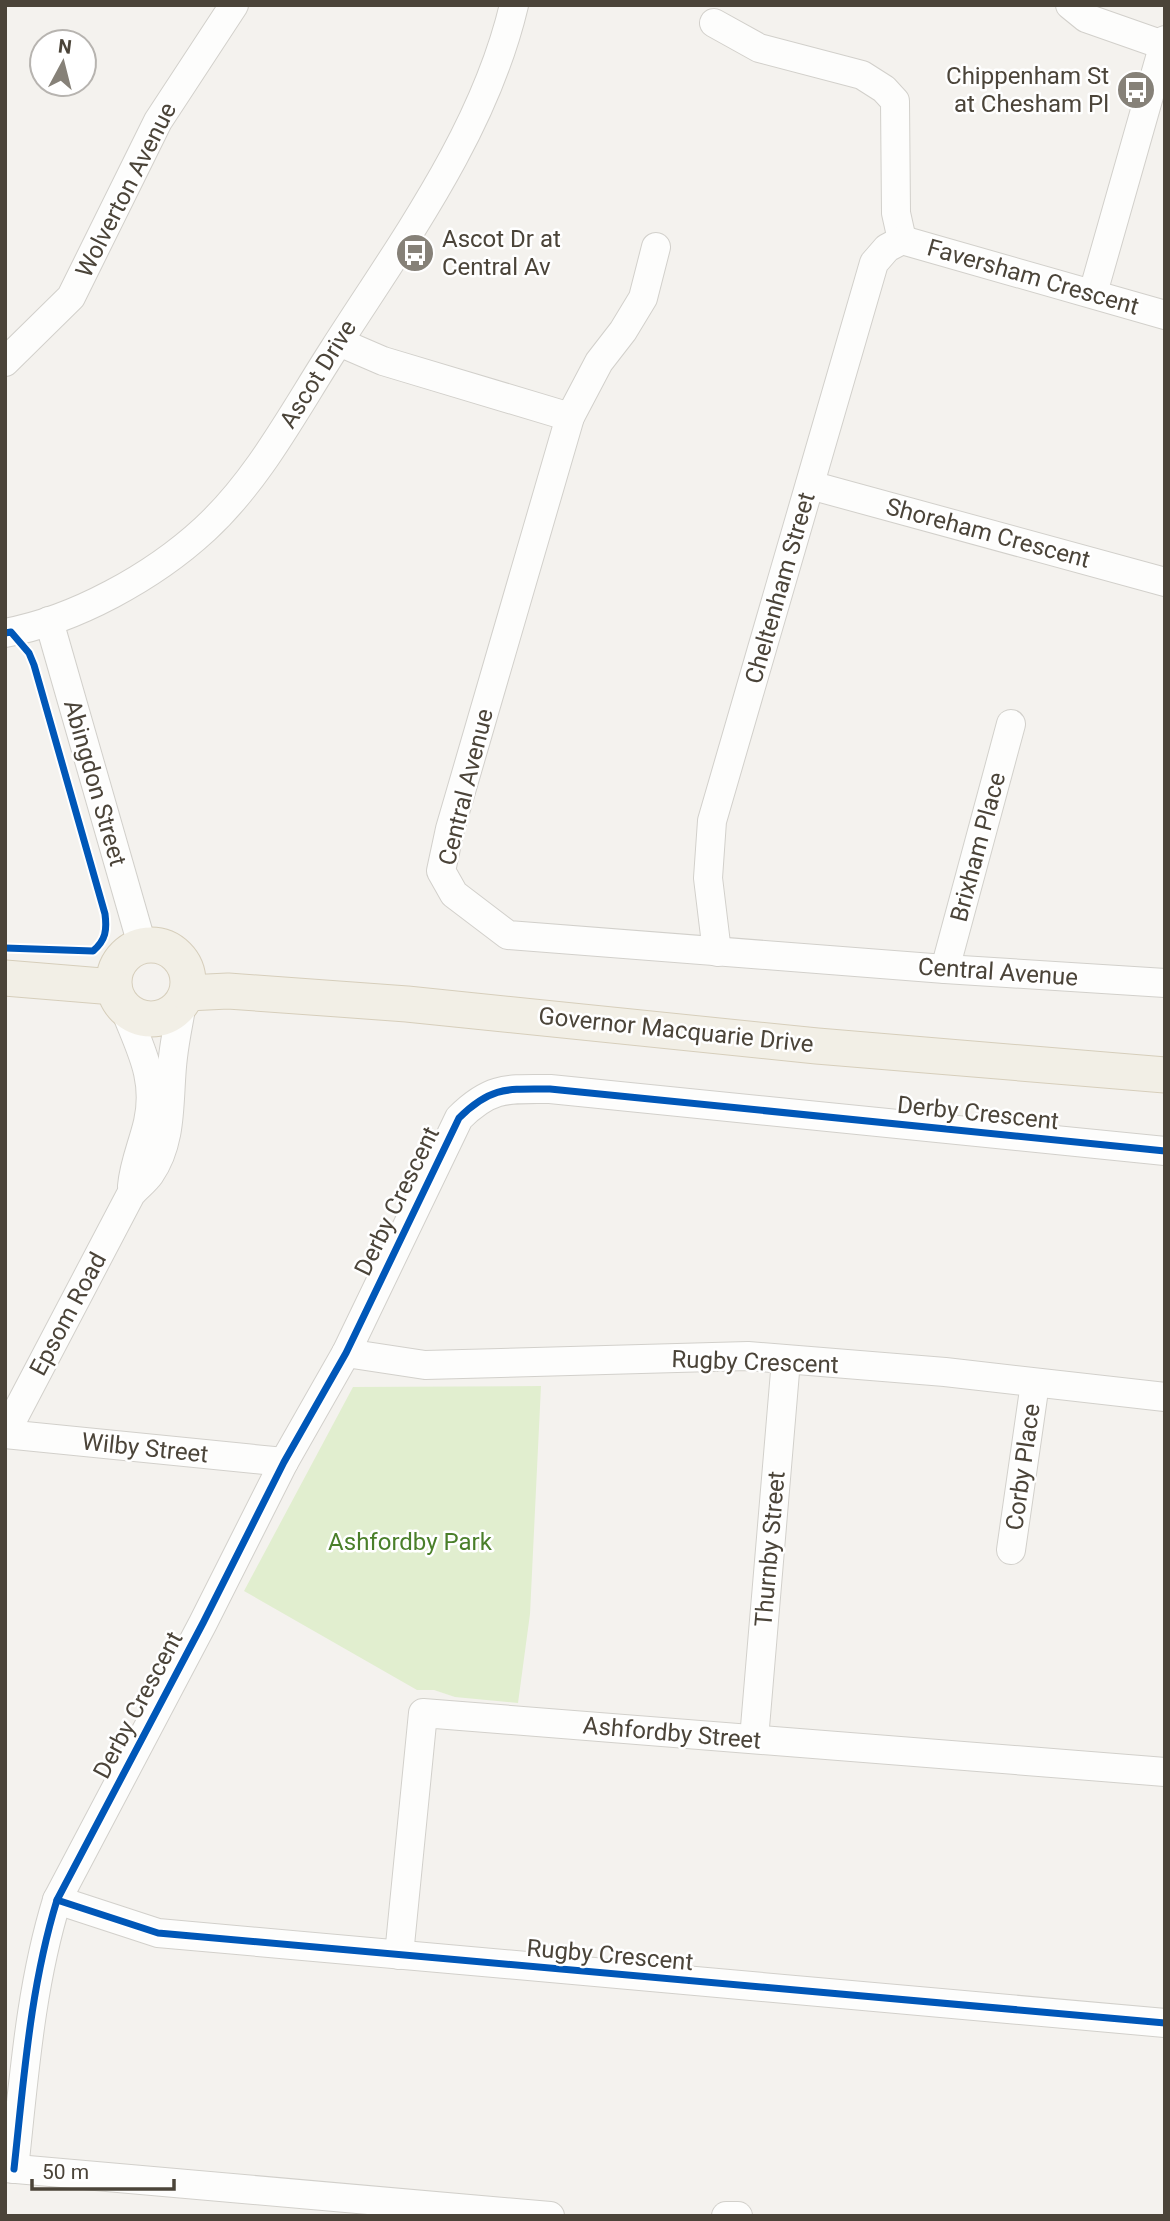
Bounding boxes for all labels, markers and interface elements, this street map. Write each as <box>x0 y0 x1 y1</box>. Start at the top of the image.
north arrow <box>28 28 98 98</box>
text: N <box>57 34 73 59</box>
place label: Chippenham St at Chesham Pl <box>946 62 1109 118</box>
bus stop icon: Chippenham St at Chesham Pl <box>1115 69 1157 111</box>
street label: Wolverton Avenue <box>70 98 182 282</box>
place label: Ascot Dr at Central Av <box>442 225 561 281</box>
bus stop icon: Ascot Dr at Central Av <box>394 232 436 274</box>
street label: Faversham Crescent <box>924 233 1142 321</box>
street label: Ascot Drive <box>274 315 362 433</box>
street label: Cheltenham Street <box>739 489 821 687</box>
street label: Shoreham Crescent <box>883 492 1093 574</box>
street label: Abingdon Street <box>58 697 132 869</box>
street label: Central Avenue <box>433 706 499 868</box>
street label: Brixham Place <box>945 769 1011 925</box>
street label: Central Avenue <box>917 952 1079 992</box>
street label: Governor Macquarie Drive <box>537 1002 815 1058</box>
street label: Derby Crescent <box>896 1091 1060 1135</box>
street label: Derby Crescent <box>349 1122 445 1280</box>
street label: Epsom Road <box>24 1248 112 1380</box>
street label: Rugby Crescent <box>671 1345 839 1379</box>
street label: Corby Place <box>1000 1402 1046 1532</box>
street label: Wilby Street <box>80 1427 210 1469</box>
street label: Thurnby Street <box>749 1470 791 1628</box>
park label: Ashfordby Park <box>328 1528 493 1556</box>
street label: Derby Crescent <box>88 1627 189 1783</box>
street label: Ashfordby Street <box>582 1711 762 1755</box>
street label: Rugby Crescent <box>525 1934 695 1976</box>
scale bar <box>32 2148 173 2192</box>
text: 50 m <box>42 2160 89 2184</box>

